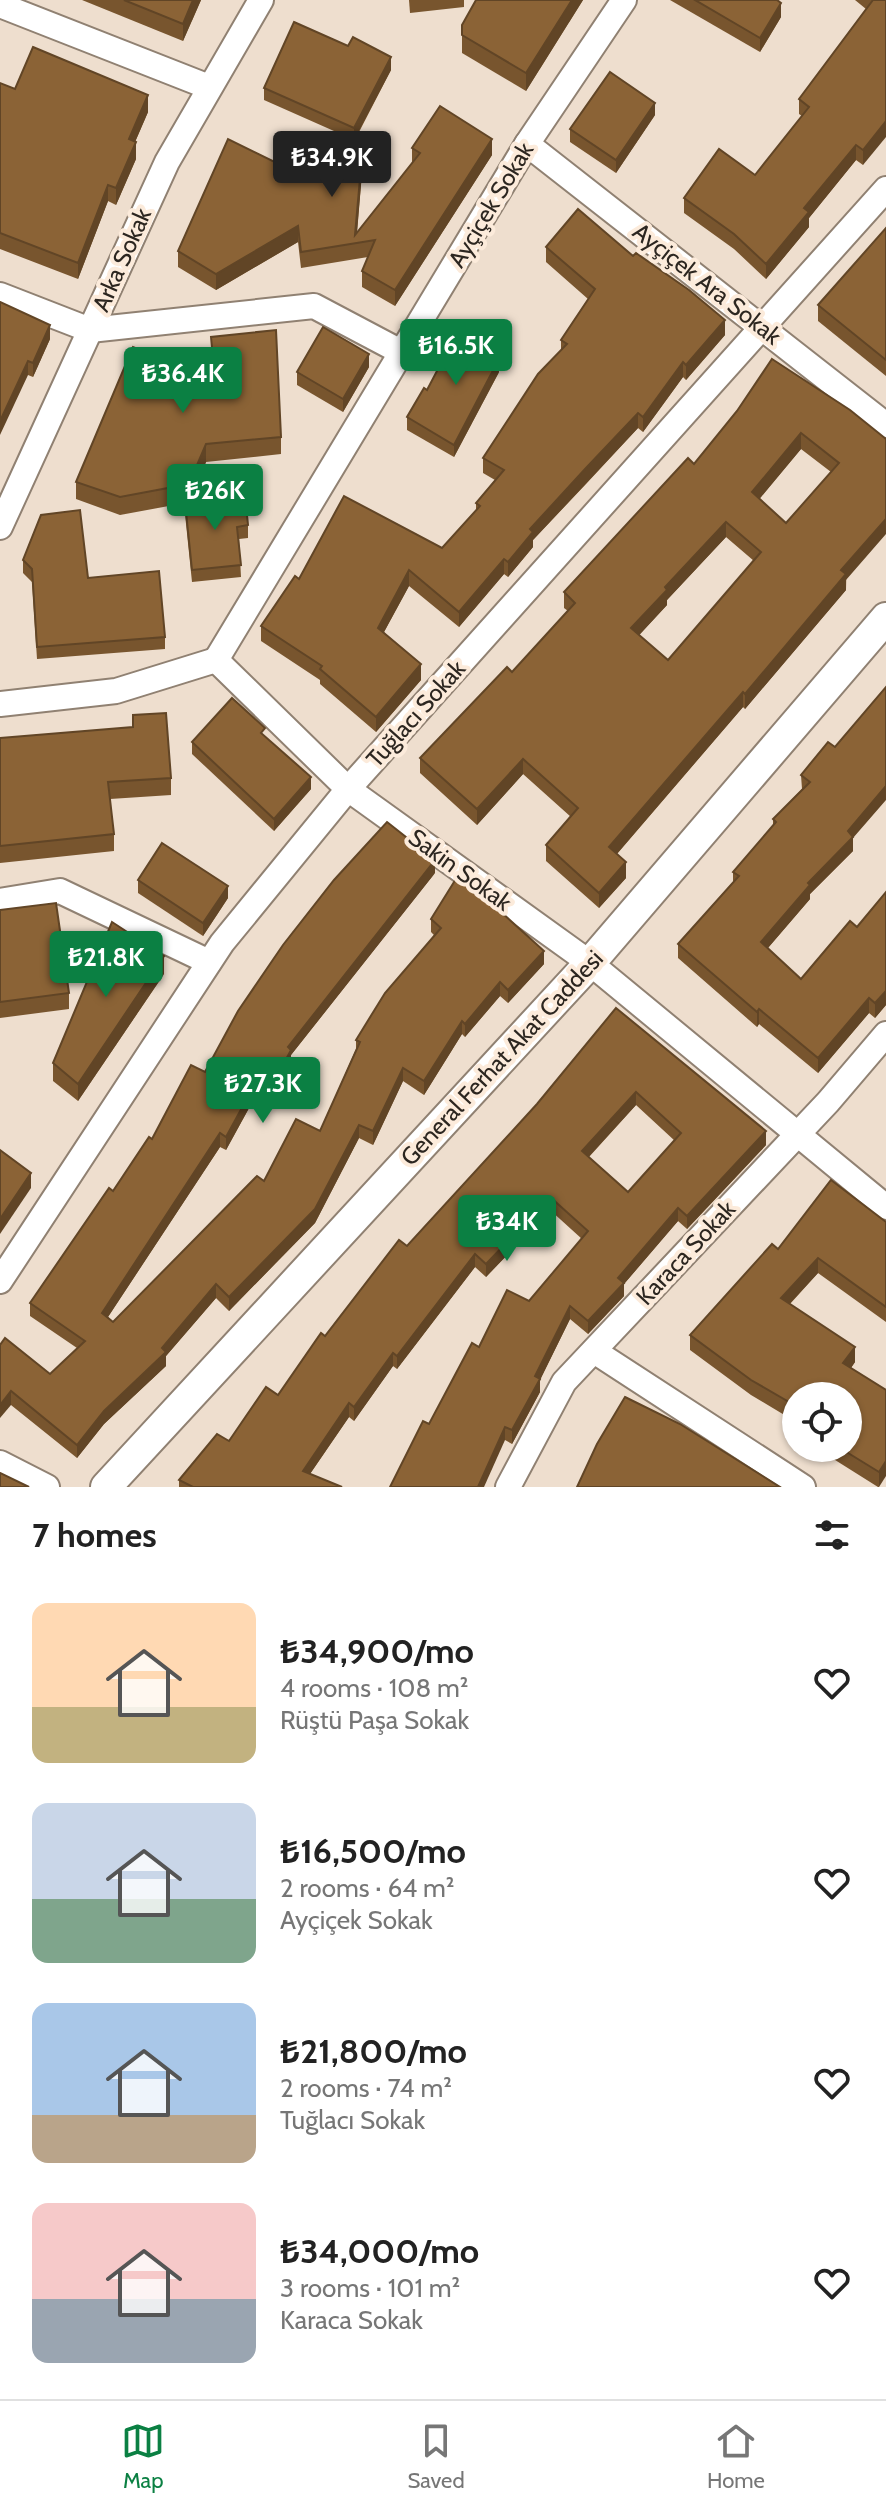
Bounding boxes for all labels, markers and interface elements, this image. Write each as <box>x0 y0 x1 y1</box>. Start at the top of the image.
pin: ₺34.9K <box>267 131 397 199</box>
street label: Ayçiçek Sokak <box>442 137 539 273</box>
text: ₺34.9K <box>291 141 373 173</box>
street label: Arka Sokak <box>86 203 157 316</box>
street label: Ayçiçek Ara Sokak <box>627 217 787 351</box>
pin: ₺16.5K <box>391 319 521 387</box>
text: ₺16.5K <box>418 329 494 361</box>
pin: ₺36.4K <box>118 347 248 415</box>
text: ₺36.4K <box>142 357 224 389</box>
pin: ₺26K <box>168 464 262 532</box>
text: ₺26K <box>185 474 245 506</box>
street label: Tuğlacı Sokak <box>360 654 471 773</box>
street label: Sakin Sokak <box>403 823 518 917</box>
pin: ₺21.8K <box>41 931 171 999</box>
text: ₺21.8K <box>68 941 144 973</box>
street label: General Ferhat Akat Caddesi <box>394 944 609 1171</box>
pin: ₺27.3K <box>198 1057 328 1125</box>
text: ₺27.3K <box>224 1067 302 1099</box>
street label: Karaca Sokak <box>630 1194 741 1311</box>
pin: ₺34K <box>460 1195 554 1263</box>
text: ₺34K <box>476 1205 538 1237</box>
map controls <box>782 1382 862 1462</box>
button: locate <box>782 1382 862 1462</box>
icon: filters <box>810 1513 854 1557</box>
text: 7 homes <box>32 1514 157 1556</box>
text: ₺34,900/mo <box>280 1630 474 1672</box>
icon: home <box>96 1635 192 1731</box>
icon: heart <box>810 1661 854 1705</box>
text: 4 rooms · 108 m² <box>280 1672 468 1704</box>
text: Rüştü Paşa Sokak <box>280 1704 469 1736</box>
text: ₺16,500/mo <box>280 1830 466 1872</box>
icon: home <box>96 1835 192 1931</box>
icon: heart <box>810 1861 854 1905</box>
text: 2 rooms · 64 m² <box>280 1872 455 1904</box>
text: Ayçiçek Sokak <box>280 1904 433 1936</box>
text: ₺21,800/mo <box>280 2030 467 2072</box>
icon: home <box>96 2035 192 2131</box>
icon: heart <box>810 2061 854 2105</box>
text: 2 rooms · 74 m² <box>280 2072 452 2104</box>
text: Tuğlacı Sokak <box>280 2104 425 2136</box>
text: ₺34,000/mo <box>280 2230 479 2272</box>
icon: home <box>96 2235 192 2331</box>
icon: heart <box>810 2261 854 2305</box>
text: 3 rooms · 101 m² <box>280 2272 460 2304</box>
text: Karaca Sokak <box>280 2304 423 2336</box>
tab: Map <box>121 2419 165 2494</box>
tab: Saved <box>407 2419 465 2494</box>
tab: Home <box>707 2419 765 2494</box>

